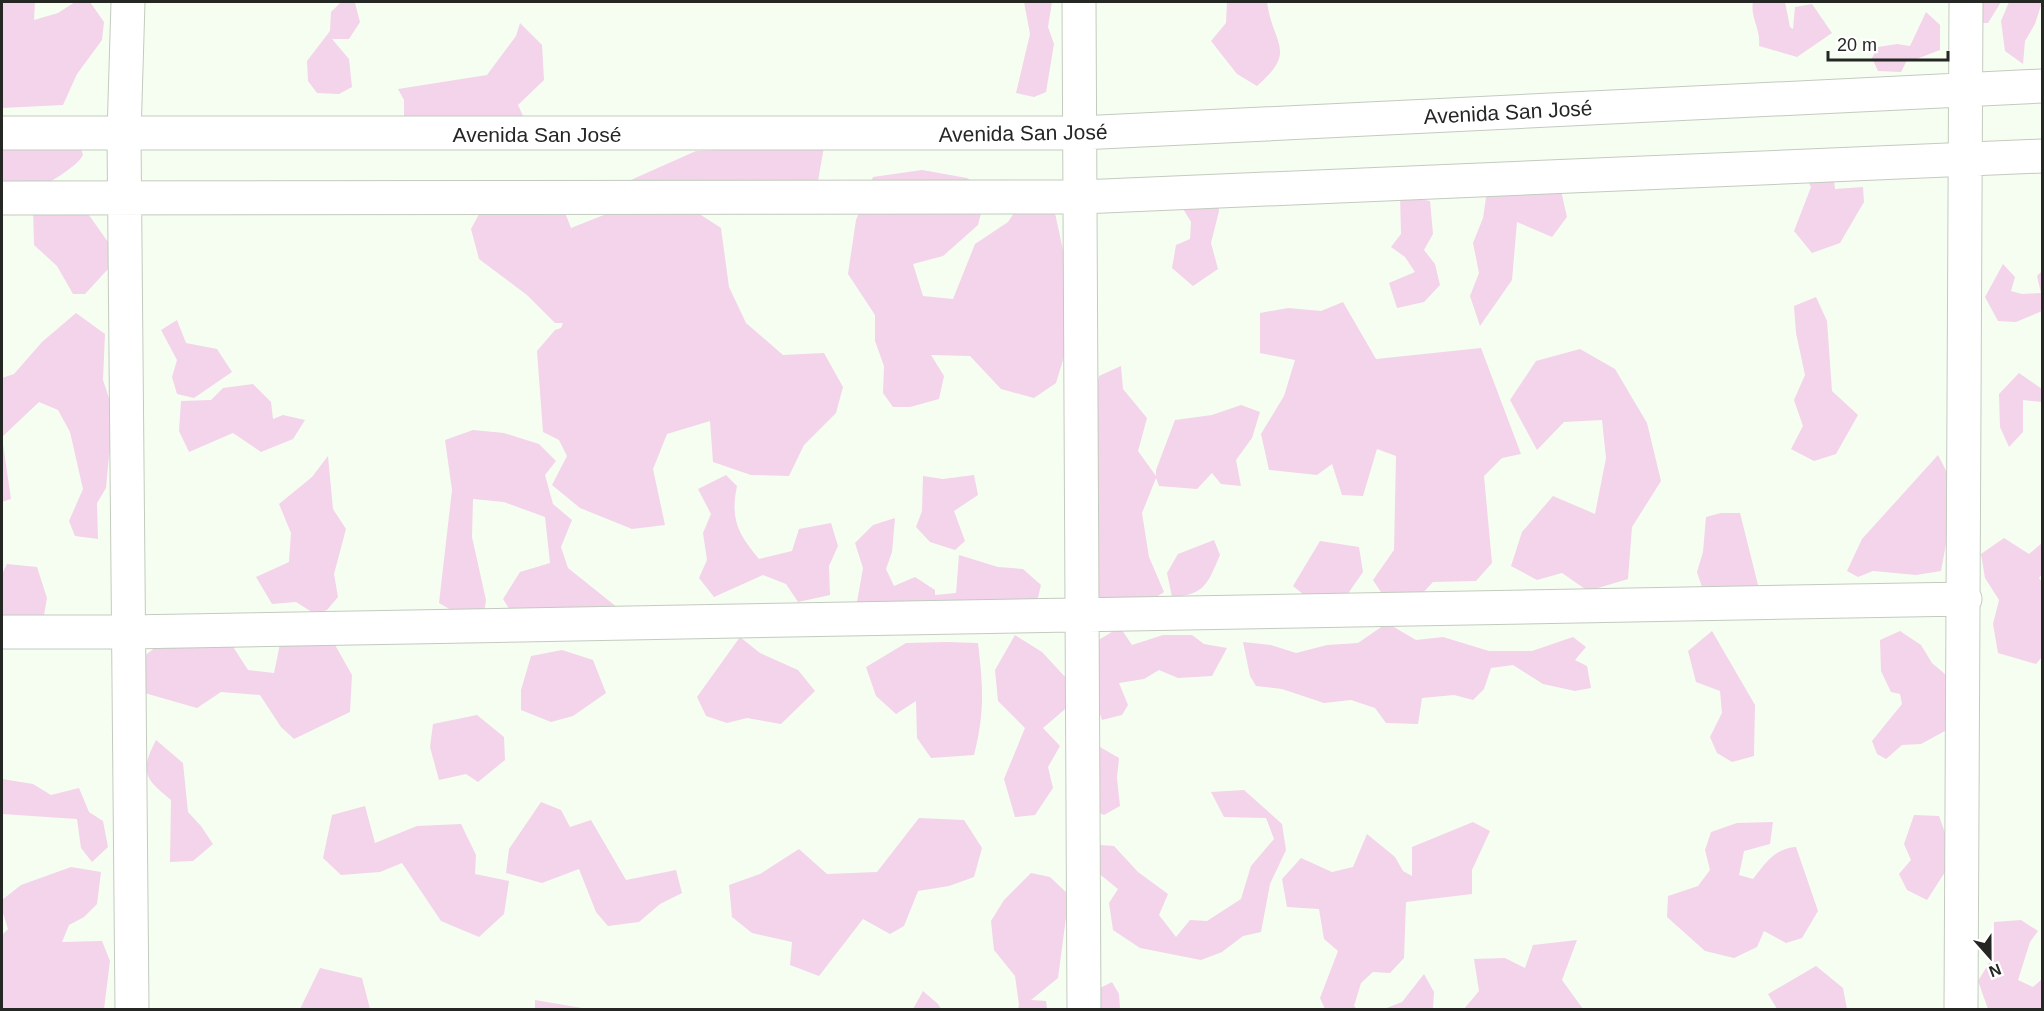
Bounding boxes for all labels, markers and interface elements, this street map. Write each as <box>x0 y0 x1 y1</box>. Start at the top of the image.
scale bar <box>1828 24 1948 62</box>
text: 20 m <box>1837 35 1877 55</box>
street label: Avenida San José <box>1423 96 1593 128</box>
street label: Avenida San José <box>938 120 1108 146</box>
street label: Avenida San José <box>453 123 621 146</box>
north arrow <box>1960 927 2020 987</box>
text: N <box>1987 961 2004 981</box>

